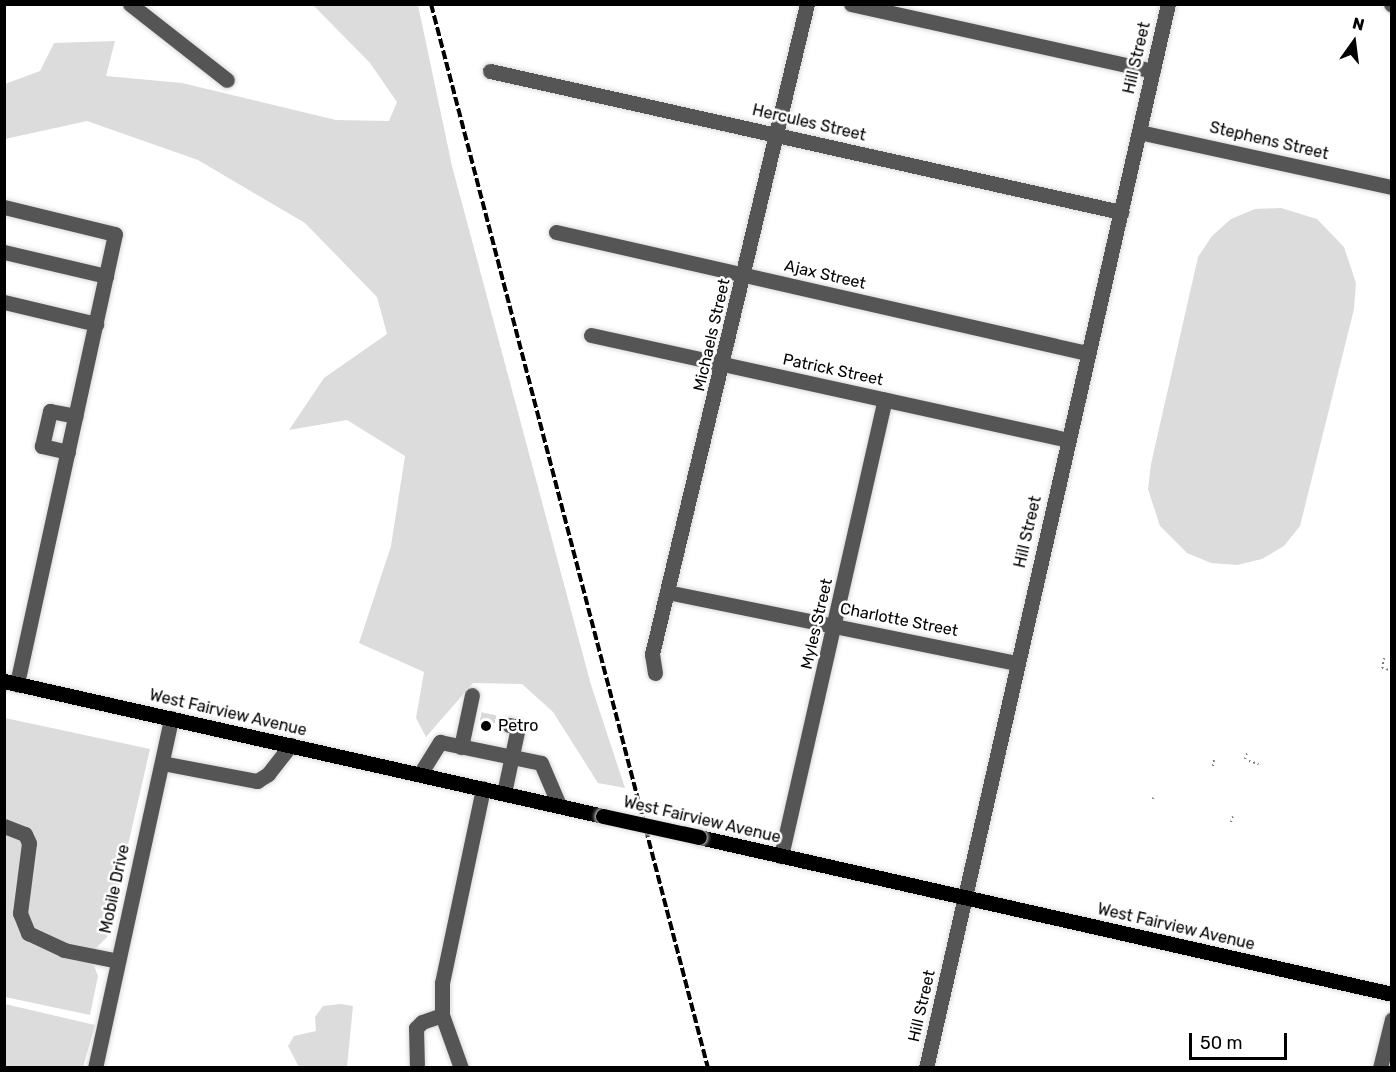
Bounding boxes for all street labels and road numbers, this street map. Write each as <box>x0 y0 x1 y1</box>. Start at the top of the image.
street label: Hill Street <box>1119 20 1155 96</box>
street label: Hercules Street <box>750 101 868 145</box>
street label: Stephens Street <box>1208 118 1330 164</box>
street label: Ajax Street <box>782 256 868 294</box>
street label: Michaels Street <box>690 277 734 393</box>
street label: Patrick Street <box>781 350 885 390</box>
street label: Hill Street <box>1010 494 1046 570</box>
street label: Myles Street <box>797 577 837 671</box>
street label: Charlotte Street <box>838 599 960 641</box>
street label: West Fairview Avenue <box>147 685 309 741</box>
street label: West Fairview Avenue <box>621 792 783 848</box>
street label: Mobile Drive <box>96 843 134 935</box>
street label: West Fairview Avenue <box>1095 899 1257 955</box>
street label: Hill Street <box>904 968 940 1044</box>

